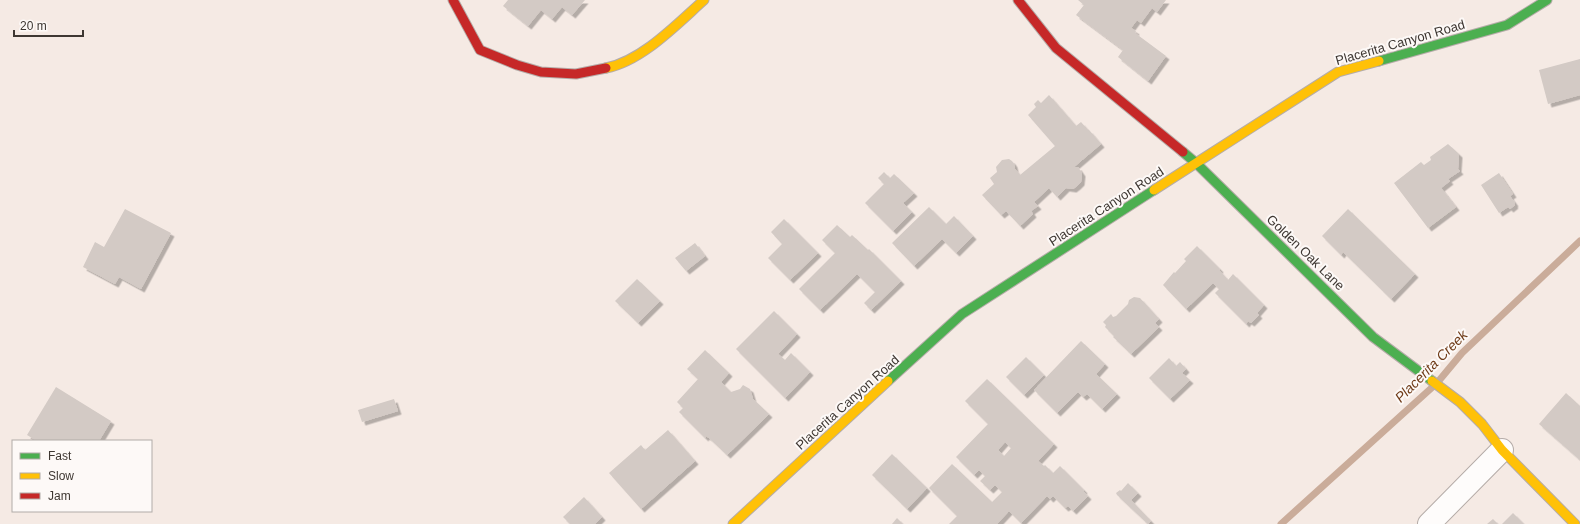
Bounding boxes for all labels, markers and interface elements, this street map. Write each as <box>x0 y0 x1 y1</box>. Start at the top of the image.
scale bar <box>14 12 83 38</box>
street label: Placerita Canyon Road <box>1334 17 1466 68</box>
text: 20 m <box>20 19 47 33</box>
street label: Placerita Canyon Road <box>1046 164 1166 249</box>
street label: Golden Oak Lane <box>1264 212 1348 293</box>
water label: Placerita Creek <box>1392 326 1471 405</box>
street label: Placerita Canyon Road <box>793 352 902 453</box>
legend <box>12 440 152 512</box>
text: Fast <box>48 449 72 463</box>
text: Slow <box>48 469 74 483</box>
text: Jam <box>48 489 71 503</box>

